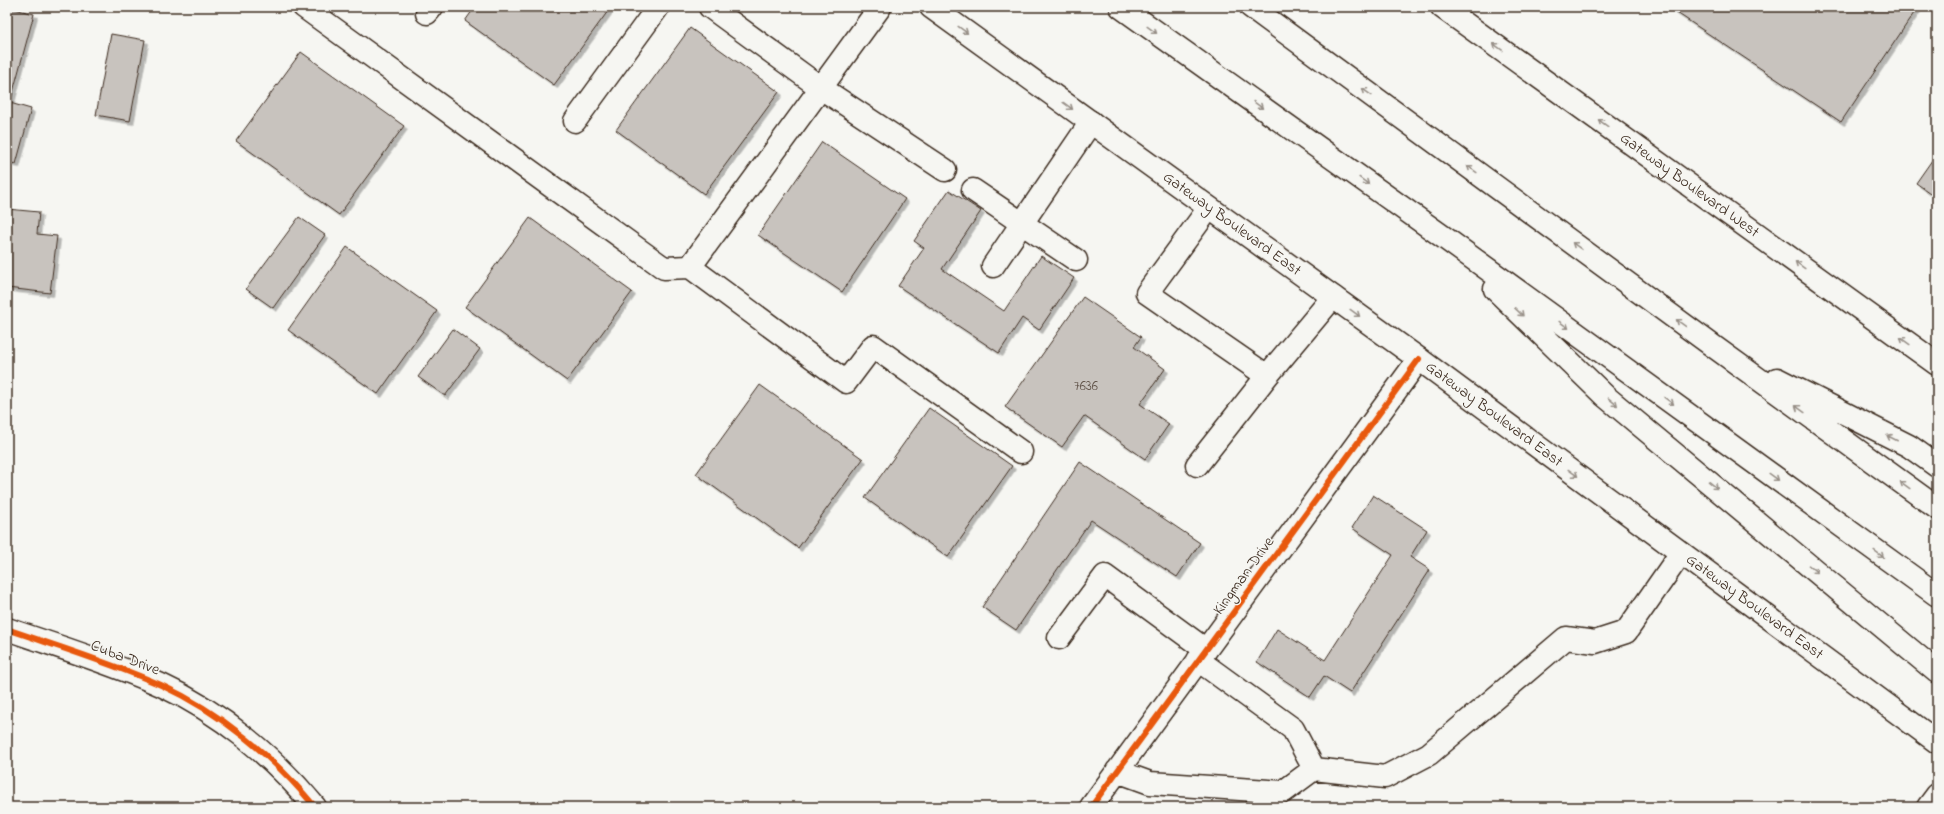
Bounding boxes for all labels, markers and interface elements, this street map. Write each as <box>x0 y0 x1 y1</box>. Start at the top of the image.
one-way arrow <box>957 26 968 34</box>
one-way arrow <box>1147 26 1158 34</box>
one-way arrow <box>1493 43 1504 51</box>
one-way arrow <box>1362 88 1373 96</box>
one-way arrow <box>1252 101 1263 109</box>
one-way arrow <box>1063 102 1074 110</box>
one-way arrow <box>1598 119 1609 127</box>
street label: Gateway Boulevard West <box>1614 127 1765 244</box>
one-way arrow <box>1467 165 1478 173</box>
street label: Gateway Boulevard East <box>1158 166 1307 283</box>
one-way arrow <box>1358 177 1369 185</box>
one-way arrow <box>1571 242 1582 250</box>
one-way arrow <box>1795 261 1806 269</box>
one-way arrow <box>1514 307 1524 317</box>
one-way arrow <box>1350 309 1361 317</box>
one-way arrow <box>1676 319 1687 327</box>
one-way arrow <box>1558 321 1569 329</box>
one-way arrow <box>1900 337 1911 345</box>
street label: Gateway Boulevard East <box>1420 355 1568 474</box>
house number: 7636 <box>1074 376 1098 397</box>
one-way arrow <box>1663 397 1674 405</box>
one-way arrow <box>1608 398 1618 407</box>
one-way arrow <box>1795 405 1806 413</box>
one-way arrow <box>1887 433 1899 441</box>
one-way arrow <box>1567 469 1578 477</box>
one-way arrow <box>1769 473 1780 481</box>
one-way arrow <box>1708 481 1718 490</box>
one-way arrow <box>1900 481 1911 489</box>
street label: Kingman Drive <box>1207 531 1281 620</box>
street label: Gateway Boulevard East <box>1681 548 1829 666</box>
one-way arrow <box>1874 550 1885 558</box>
one-way arrow <box>1807 564 1818 573</box>
street label: Cuba Drive <box>87 634 164 682</box>

